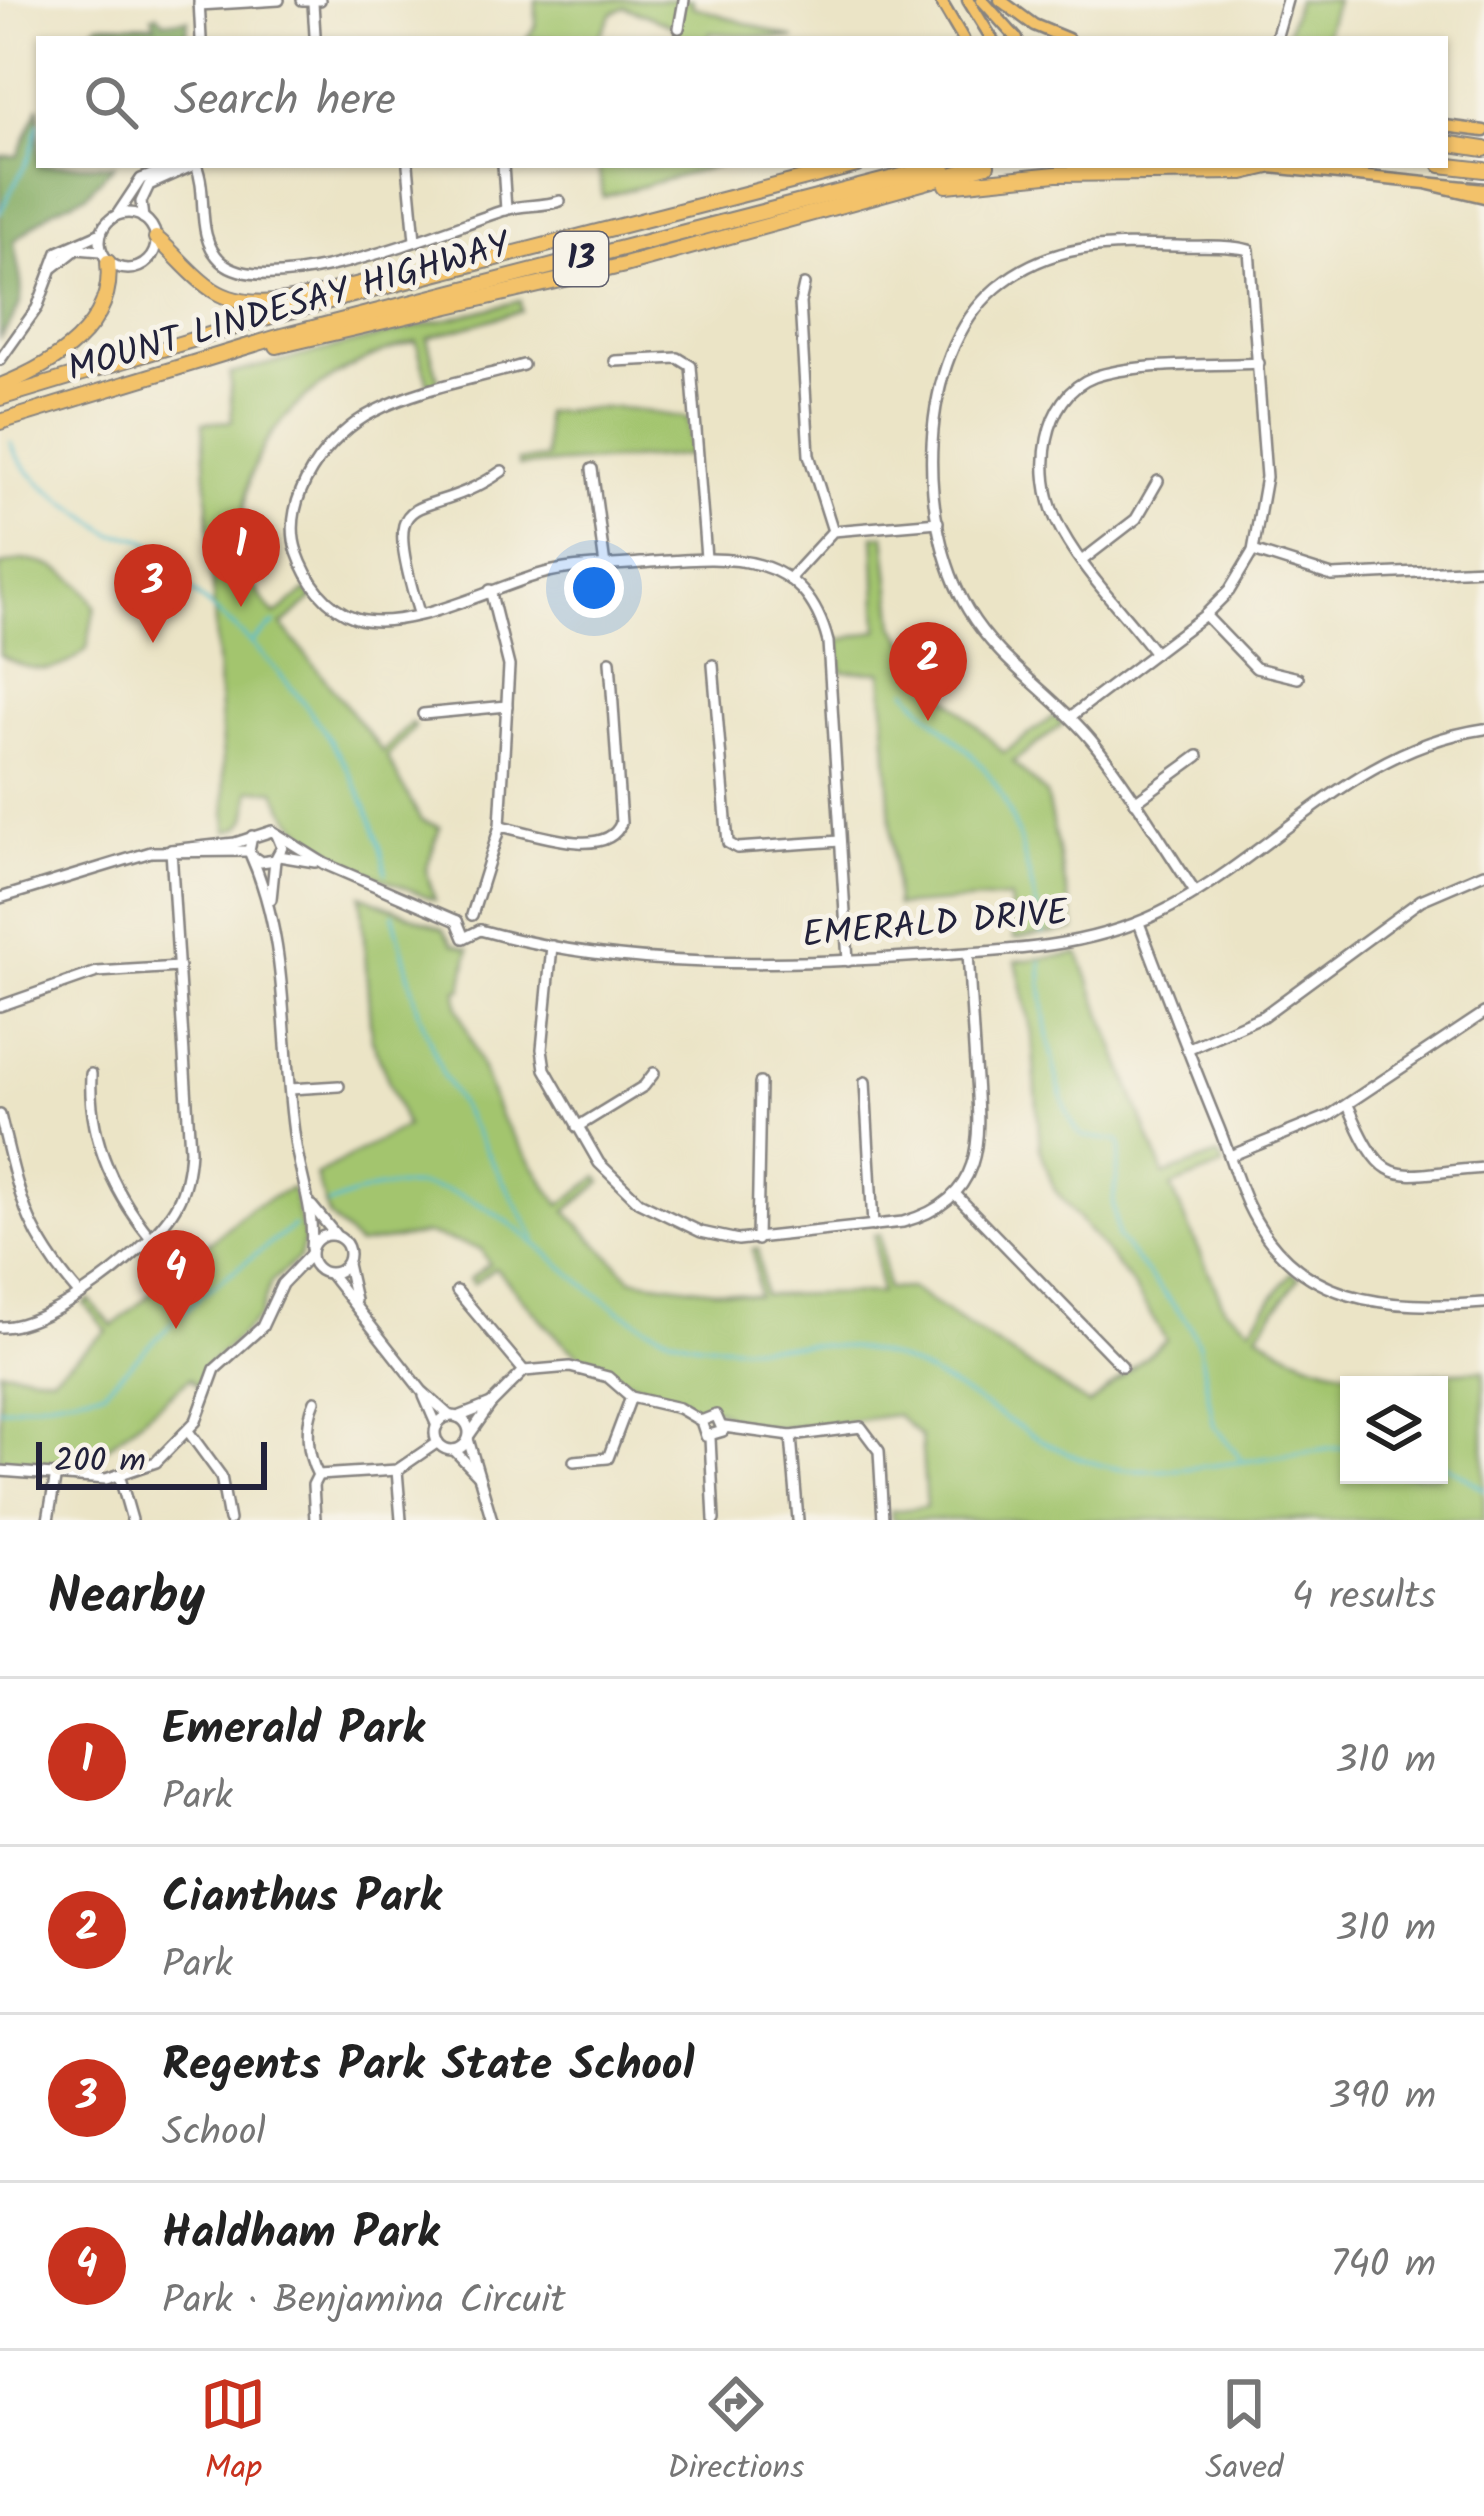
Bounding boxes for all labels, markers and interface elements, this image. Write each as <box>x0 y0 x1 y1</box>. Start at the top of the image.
search box <box>36 36 1448 168</box>
text: Search here <box>174 66 396 138</box>
icon: search <box>78 69 144 135</box>
street label: MOUNT LINDESAY HIGHWAY <box>61 217 518 398</box>
road number: 13 <box>554 232 608 286</box>
pin: 1 <box>202 508 280 607</box>
pin: 3 <box>114 544 192 643</box>
your location <box>564 558 624 618</box>
pin: 2 <box>889 622 967 721</box>
street label: EMERALD DRIVE <box>800 885 1071 965</box>
pin: 4 <box>137 1230 215 1329</box>
map controls <box>1340 1376 1448 1484</box>
button: layers <box>1340 1376 1448 1484</box>
scale bar <box>36 1436 267 1489</box>
text: 200 m <box>54 1436 146 1489</box>
text: Nearby <box>48 1558 205 1639</box>
text: 4 results <box>1292 1567 1436 1629</box>
text: Emerald Park <box>162 1695 425 1767</box>
text: 1 <box>81 1731 93 1793</box>
text: 310 m <box>1335 1731 1436 1793</box>
text: Park <box>162 1767 233 1829</box>
text: Cianthus Park <box>162 1863 441 1935</box>
text: 2 <box>76 1899 98 1961</box>
text: 310 m <box>1335 1899 1436 1961</box>
text: Park <box>162 1935 233 1997</box>
text: Regents Park State School <box>162 2031 695 2103</box>
text: 3 <box>76 2067 98 2129</box>
text: 390 m <box>1329 2067 1436 2129</box>
text: School <box>162 2103 266 2165</box>
text: Haldham Park <box>162 2199 439 2271</box>
text: 4 <box>76 2235 98 2297</box>
text: 740 m <box>1330 2235 1436 2297</box>
text: Park · Benjamina Circuit <box>162 2271 566 2333</box>
tab: Map <box>200 2371 266 2496</box>
tab: Directions <box>667 2371 804 2496</box>
tab: Saved <box>1205 2371 1284 2496</box>

